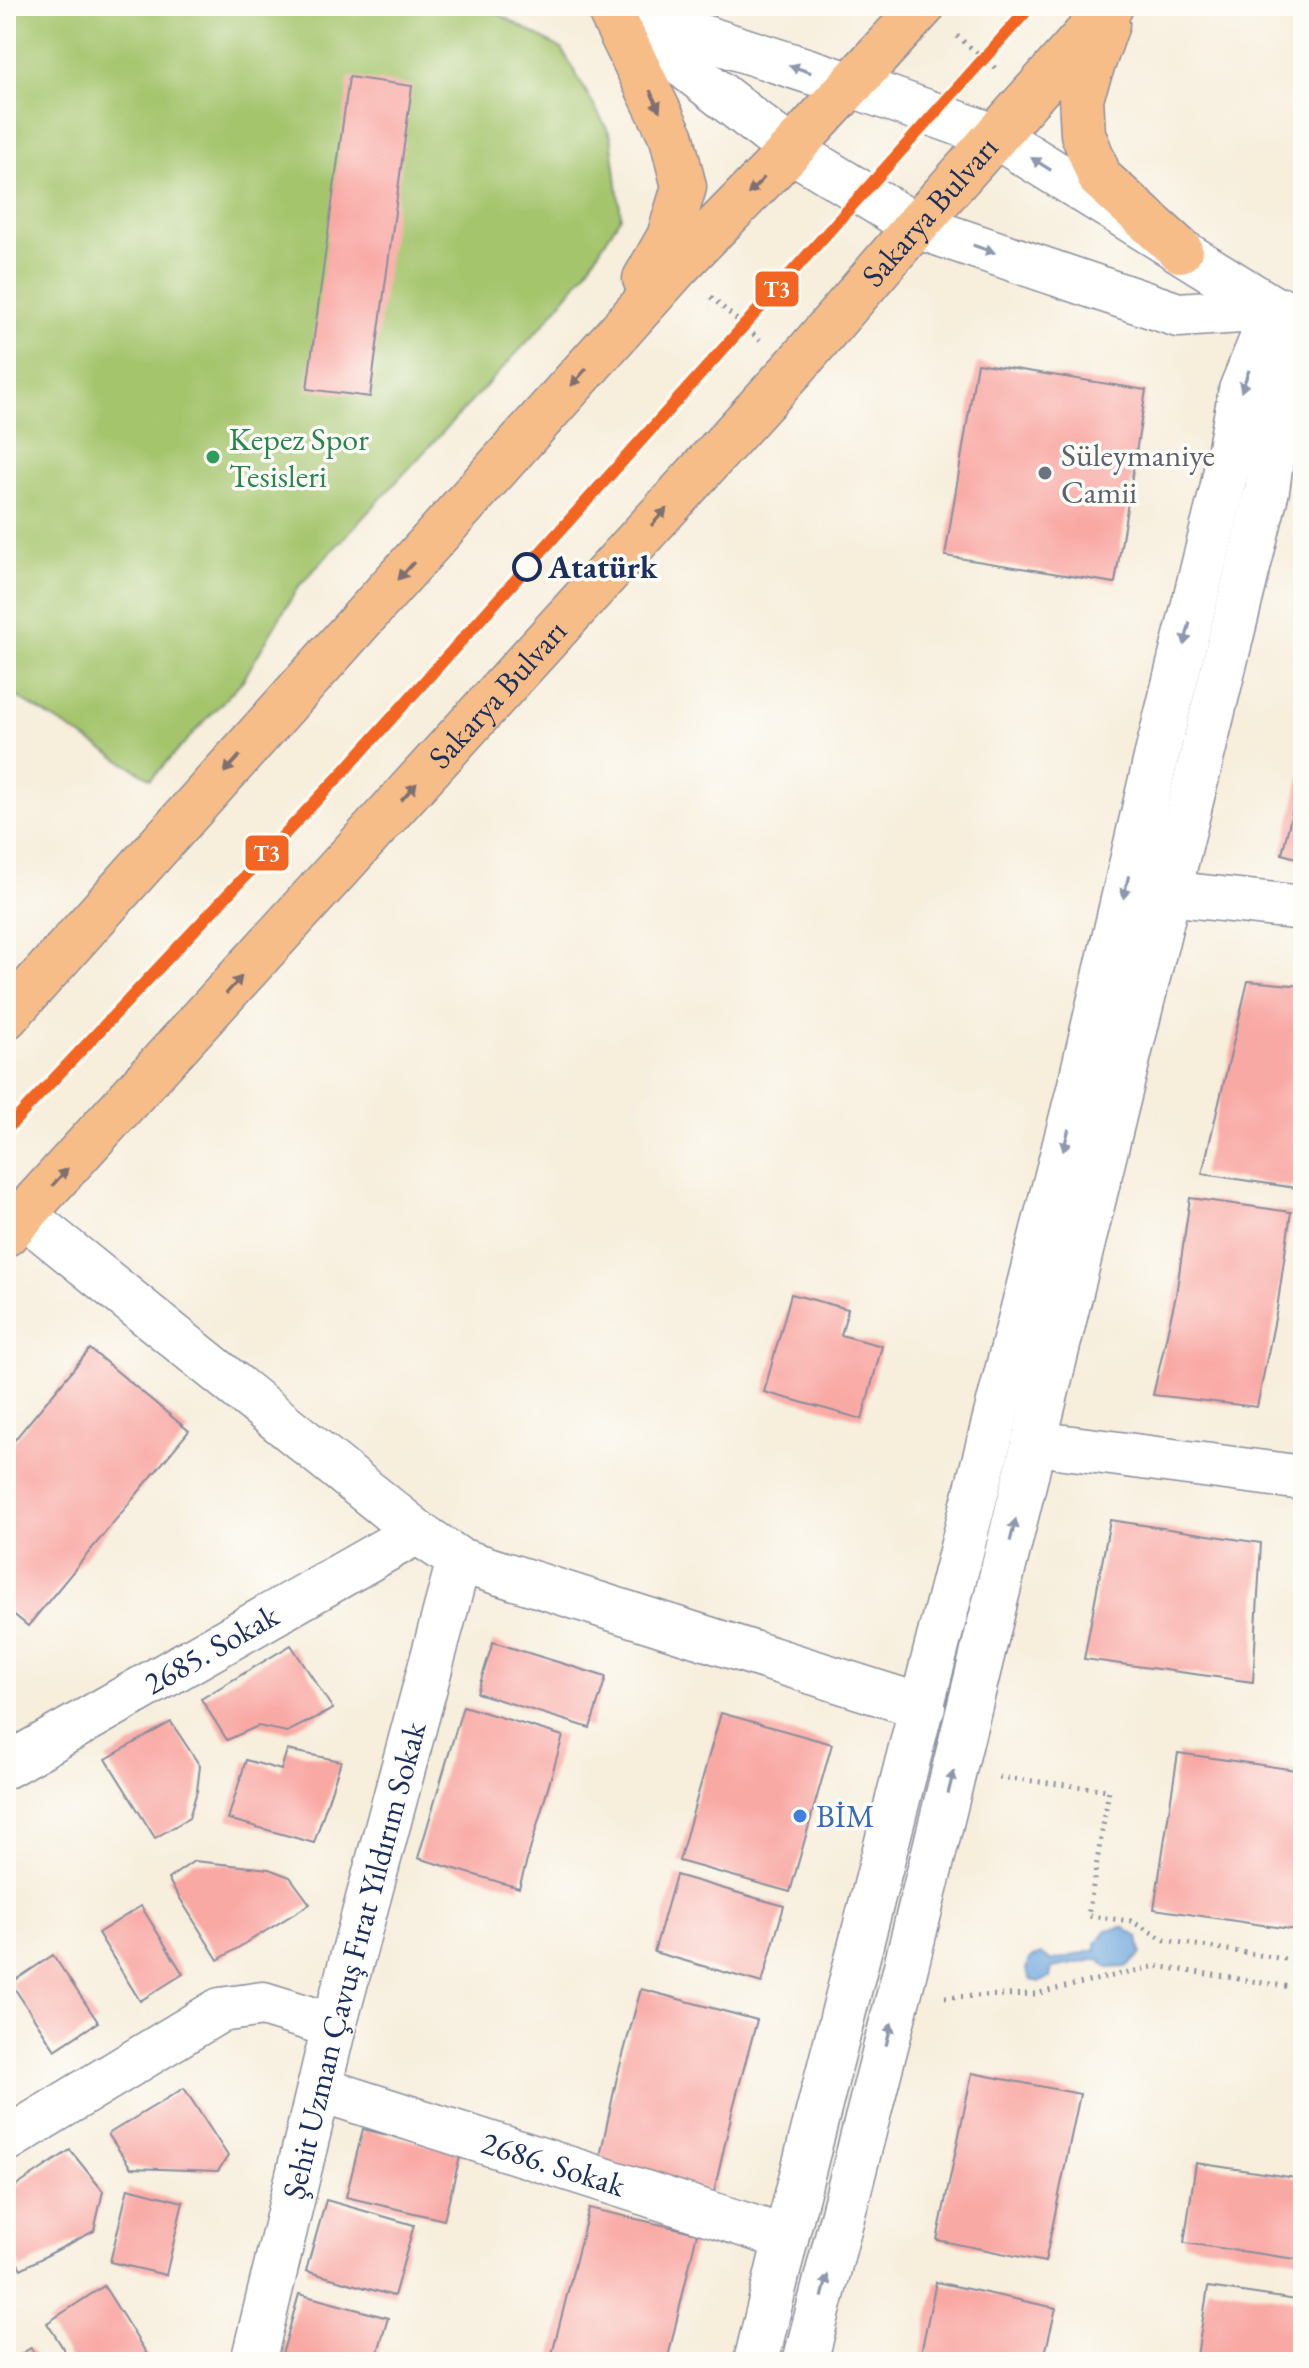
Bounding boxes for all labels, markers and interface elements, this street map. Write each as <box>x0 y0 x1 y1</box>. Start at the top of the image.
one-way arrow <box>788 62 812 75</box>
one-way arrow <box>648 90 662 113</box>
street label: Sakarya Bulvarı <box>852 127 1007 296</box>
one-way arrow <box>1030 158 1052 172</box>
one-way arrow <box>747 176 765 195</box>
one-way arrow <box>972 243 996 255</box>
line badge: T3 <box>754 270 800 308</box>
text: T3 <box>764 275 790 304</box>
one-way arrow <box>571 366 588 386</box>
one-way arrow <box>1239 369 1251 393</box>
place label: Kepez Spor Tesisleri <box>229 418 369 497</box>
place label: Süleymaniye Camii <box>1061 434 1215 513</box>
marker: Kepez Spor Tesisleri <box>204 448 222 466</box>
marker: Süleymaniye Camii <box>1036 464 1054 482</box>
one-way arrow <box>650 508 668 527</box>
place label: Atatürk <box>547 546 658 588</box>
marker: Atatürk <box>513 553 541 581</box>
one-way arrow <box>397 561 415 580</box>
street label: Sakarya Bulvarı <box>419 611 576 777</box>
one-way arrow <box>1180 622 1192 647</box>
one-way arrow <box>224 755 242 774</box>
one-way arrow <box>400 783 418 802</box>
line badge: T3 <box>244 834 290 872</box>
text: T3 <box>254 839 280 868</box>
one-way arrow <box>1119 875 1132 900</box>
one-way arrow <box>225 976 243 995</box>
one-way arrow <box>1060 1128 1072 1153</box>
one-way arrow <box>50 1168 68 1187</box>
one-way arrow <box>1008 1517 1020 1542</box>
street label: 2685. Sokak <box>136 1594 287 1704</box>
street label: Şehit Uzman Çavuş Fırat Yıldırım Sokak <box>272 1716 436 2203</box>
one-way arrow <box>946 1770 958 1795</box>
place label: BİM <box>816 1795 875 1837</box>
marker: BİM <box>791 1807 809 1825</box>
one-way arrow <box>883 2022 895 2047</box>
street label: 2686. Sokak <box>476 2121 631 2207</box>
one-way arrow <box>819 2274 831 2299</box>

